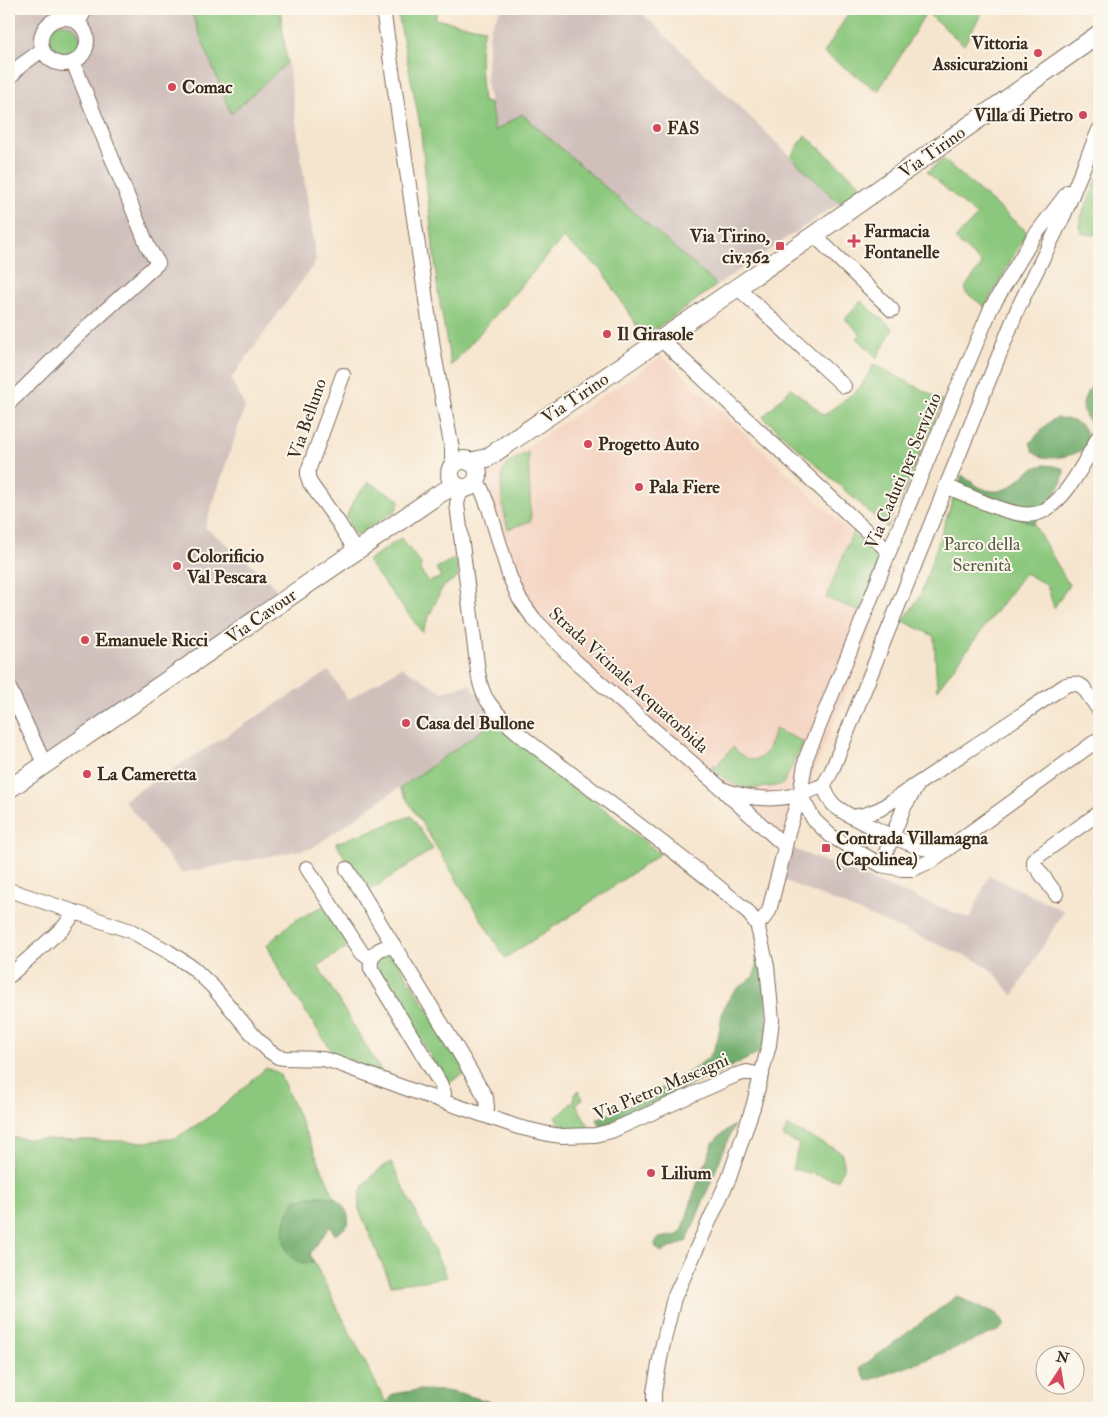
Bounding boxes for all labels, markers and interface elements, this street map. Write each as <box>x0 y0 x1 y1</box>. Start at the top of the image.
place label: Vittoria Assicurazioni <box>932 32 1029 76</box>
marker: Vittoria Assicurazioni <box>1032 47 1044 59</box>
place label: Comac <box>182 76 233 99</box>
marker: Comac <box>166 81 178 93</box>
place label: Villa di Pietro <box>973 104 1073 127</box>
marker: Villa di Pietro <box>1077 109 1089 121</box>
place label: FAS <box>667 117 699 140</box>
street label: Via Tirino <box>895 121 970 184</box>
marker: FAS <box>651 122 663 134</box>
place label: Farmacia Fontanelle <box>864 220 940 264</box>
place label: Via Tirino, civ.362 <box>689 225 770 269</box>
marker: Farmacia Fontanelle <box>848 235 860 247</box>
marker: Via Tirino, civ.362 <box>774 240 786 252</box>
place label: Il Girasole <box>617 323 694 346</box>
marker: Il Girasole <box>601 328 613 340</box>
street label: Via Tirino <box>537 367 613 429</box>
street label: Via Belluno <box>283 375 332 463</box>
street label: Via Caduti per Servizio <box>860 389 947 553</box>
place label: Progetto Auto <box>598 433 700 456</box>
marker: Progetto Auto <box>582 438 594 450</box>
place label: Pala Fiere <box>649 476 720 499</box>
marker: Pala Fiere <box>633 481 645 493</box>
park label: Parco della Serenità <box>944 533 1021 577</box>
place label: Colorificio Val Pescara <box>186 545 267 589</box>
marker: Colorificio Val Pescara <box>171 560 183 572</box>
street label: Via Cavour <box>221 584 301 649</box>
street label: Strada Vicinale Acquatorbida <box>544 602 714 759</box>
place label: Emanuele Ricci <box>95 629 208 652</box>
marker: Emanuele Ricci <box>79 634 91 646</box>
place label: Casa del Bullone <box>416 712 535 735</box>
marker: Casa del Bullone <box>400 717 412 729</box>
place label: La Cameretta <box>97 763 197 786</box>
marker: La Cameretta <box>81 768 93 780</box>
place label: Contrada Villamagna (Capolinea) <box>836 827 989 871</box>
marker: Contrada Villamagna (Capolinea) <box>820 842 832 854</box>
street label: Via Pietro Mascagni <box>590 1049 732 1126</box>
place label: Lilium <box>661 1162 712 1185</box>
marker: Lilium <box>645 1167 657 1179</box>
north arrow <box>1036 1344 1086 1394</box>
text: N <box>1054 1348 1071 1367</box>

